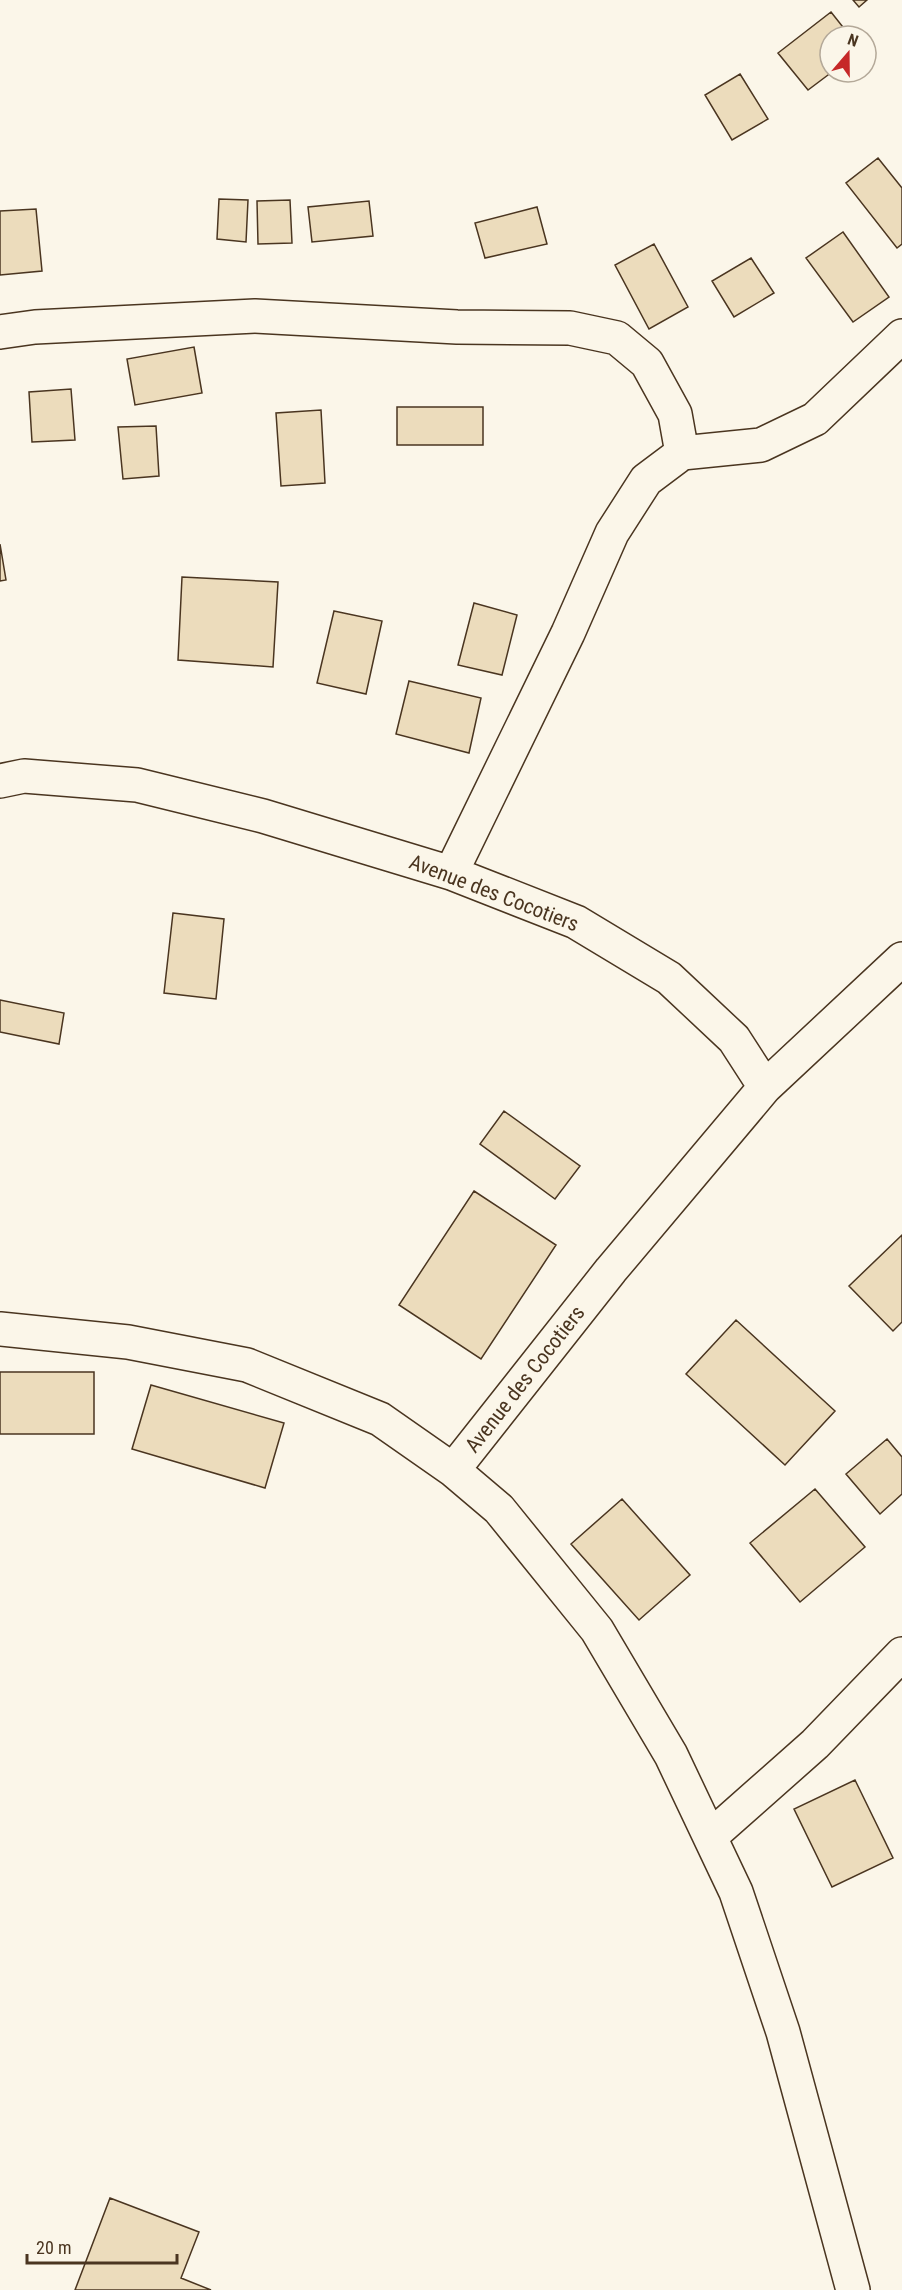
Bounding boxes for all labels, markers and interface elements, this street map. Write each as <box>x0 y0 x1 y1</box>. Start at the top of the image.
north arrow <box>818 24 878 84</box>
text: N <box>845 30 861 51</box>
street label: Avenue des Cocotiers <box>406 850 582 936</box>
street label: Avenue des Cocotiers <box>460 1301 590 1457</box>
scale bar <box>27 2227 177 2265</box>
text: 20 m <box>36 2237 71 2258</box>

